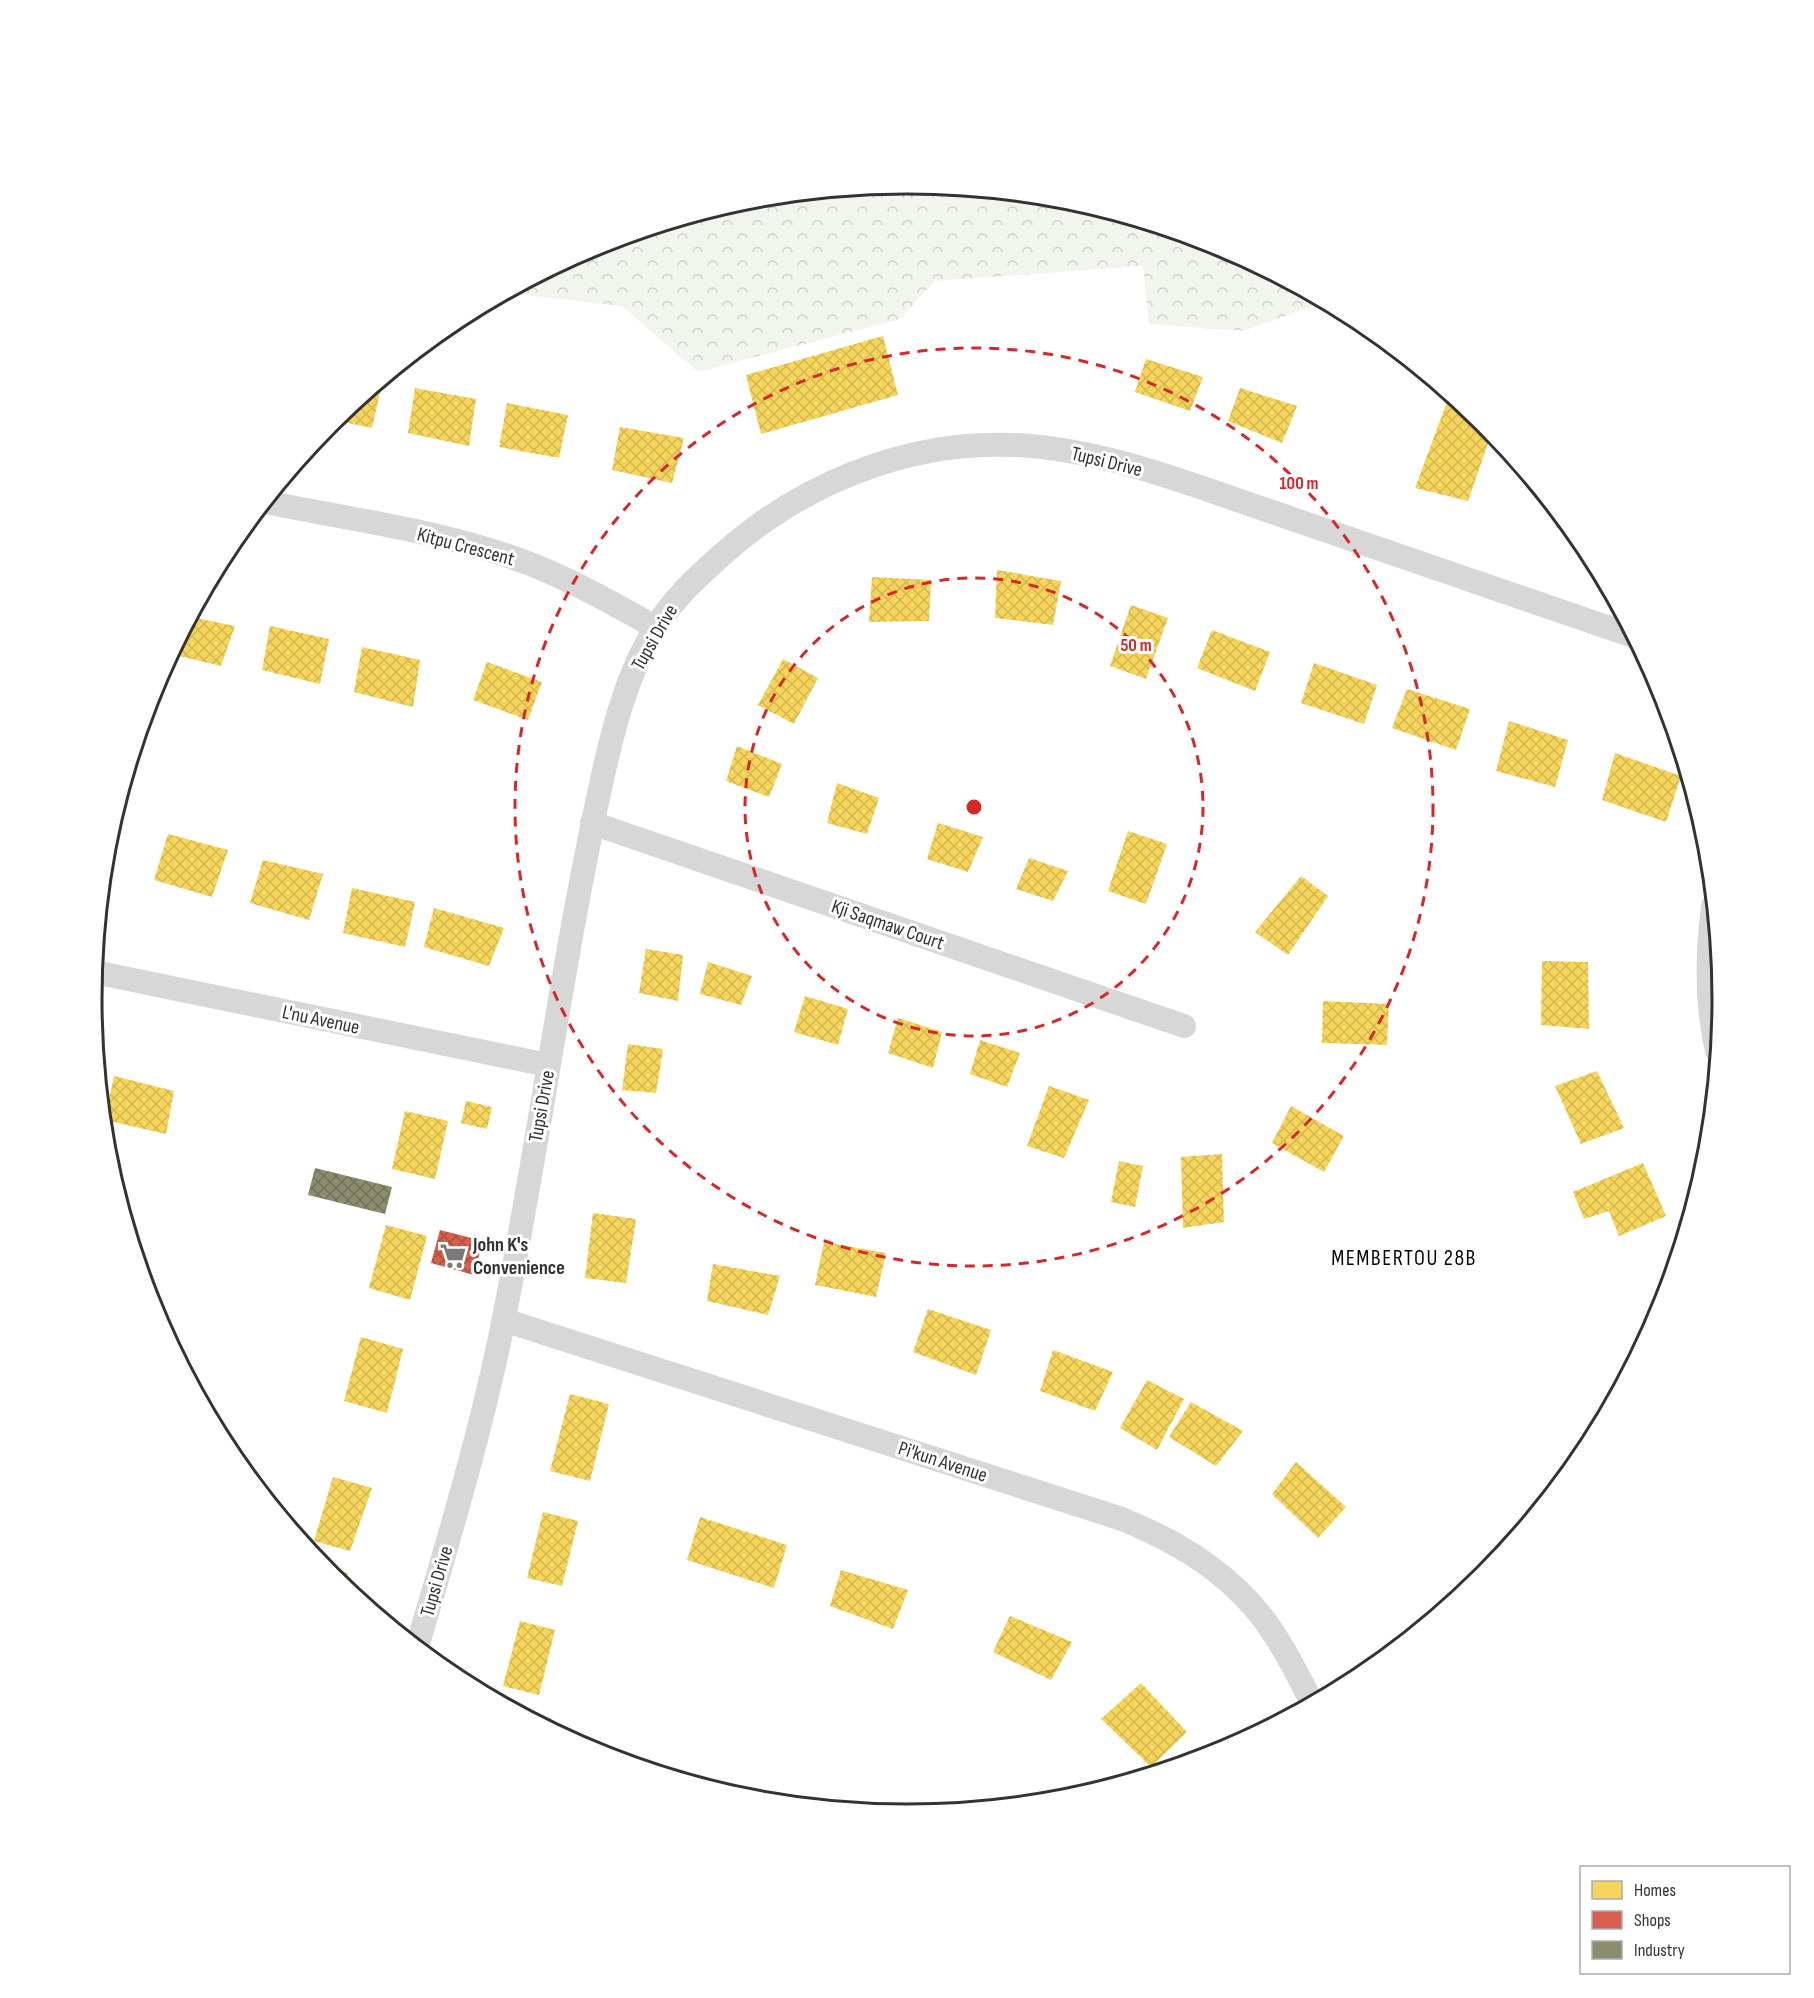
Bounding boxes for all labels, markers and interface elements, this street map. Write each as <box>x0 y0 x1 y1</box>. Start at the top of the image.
street label: Tupsi Drive <box>1069 442 1145 482</box>
text: 100 m <box>1280 473 1319 494</box>
street label: Kitpu Crescent <box>414 522 517 571</box>
street label: Tupsi Drive <box>626 600 683 675</box>
text: 50 m <box>1120 635 1152 656</box>
centre of rings <box>964 797 984 817</box>
street label: Kji Saqmaw Court <box>828 895 947 955</box>
street label: L'nu Avenue <box>280 1000 362 1040</box>
street label: Tupsi Drive <box>524 1068 560 1144</box>
place label: John K's Convenience <box>472 1233 565 1280</box>
supermarket icon: John K's Convenience <box>438 1241 468 1271</box>
district label: MEMBERTOU 28B <box>1331 1245 1477 1272</box>
street label: Pi'kun Avenue <box>895 1436 990 1488</box>
street label: Tupsi Drive <box>415 1543 458 1619</box>
legend <box>1580 1866 1790 1974</box>
text: Homes <box>1634 1880 1676 1901</box>
text: Shops <box>1634 1910 1671 1931</box>
text: Industry <box>1634 1940 1685 1961</box>

